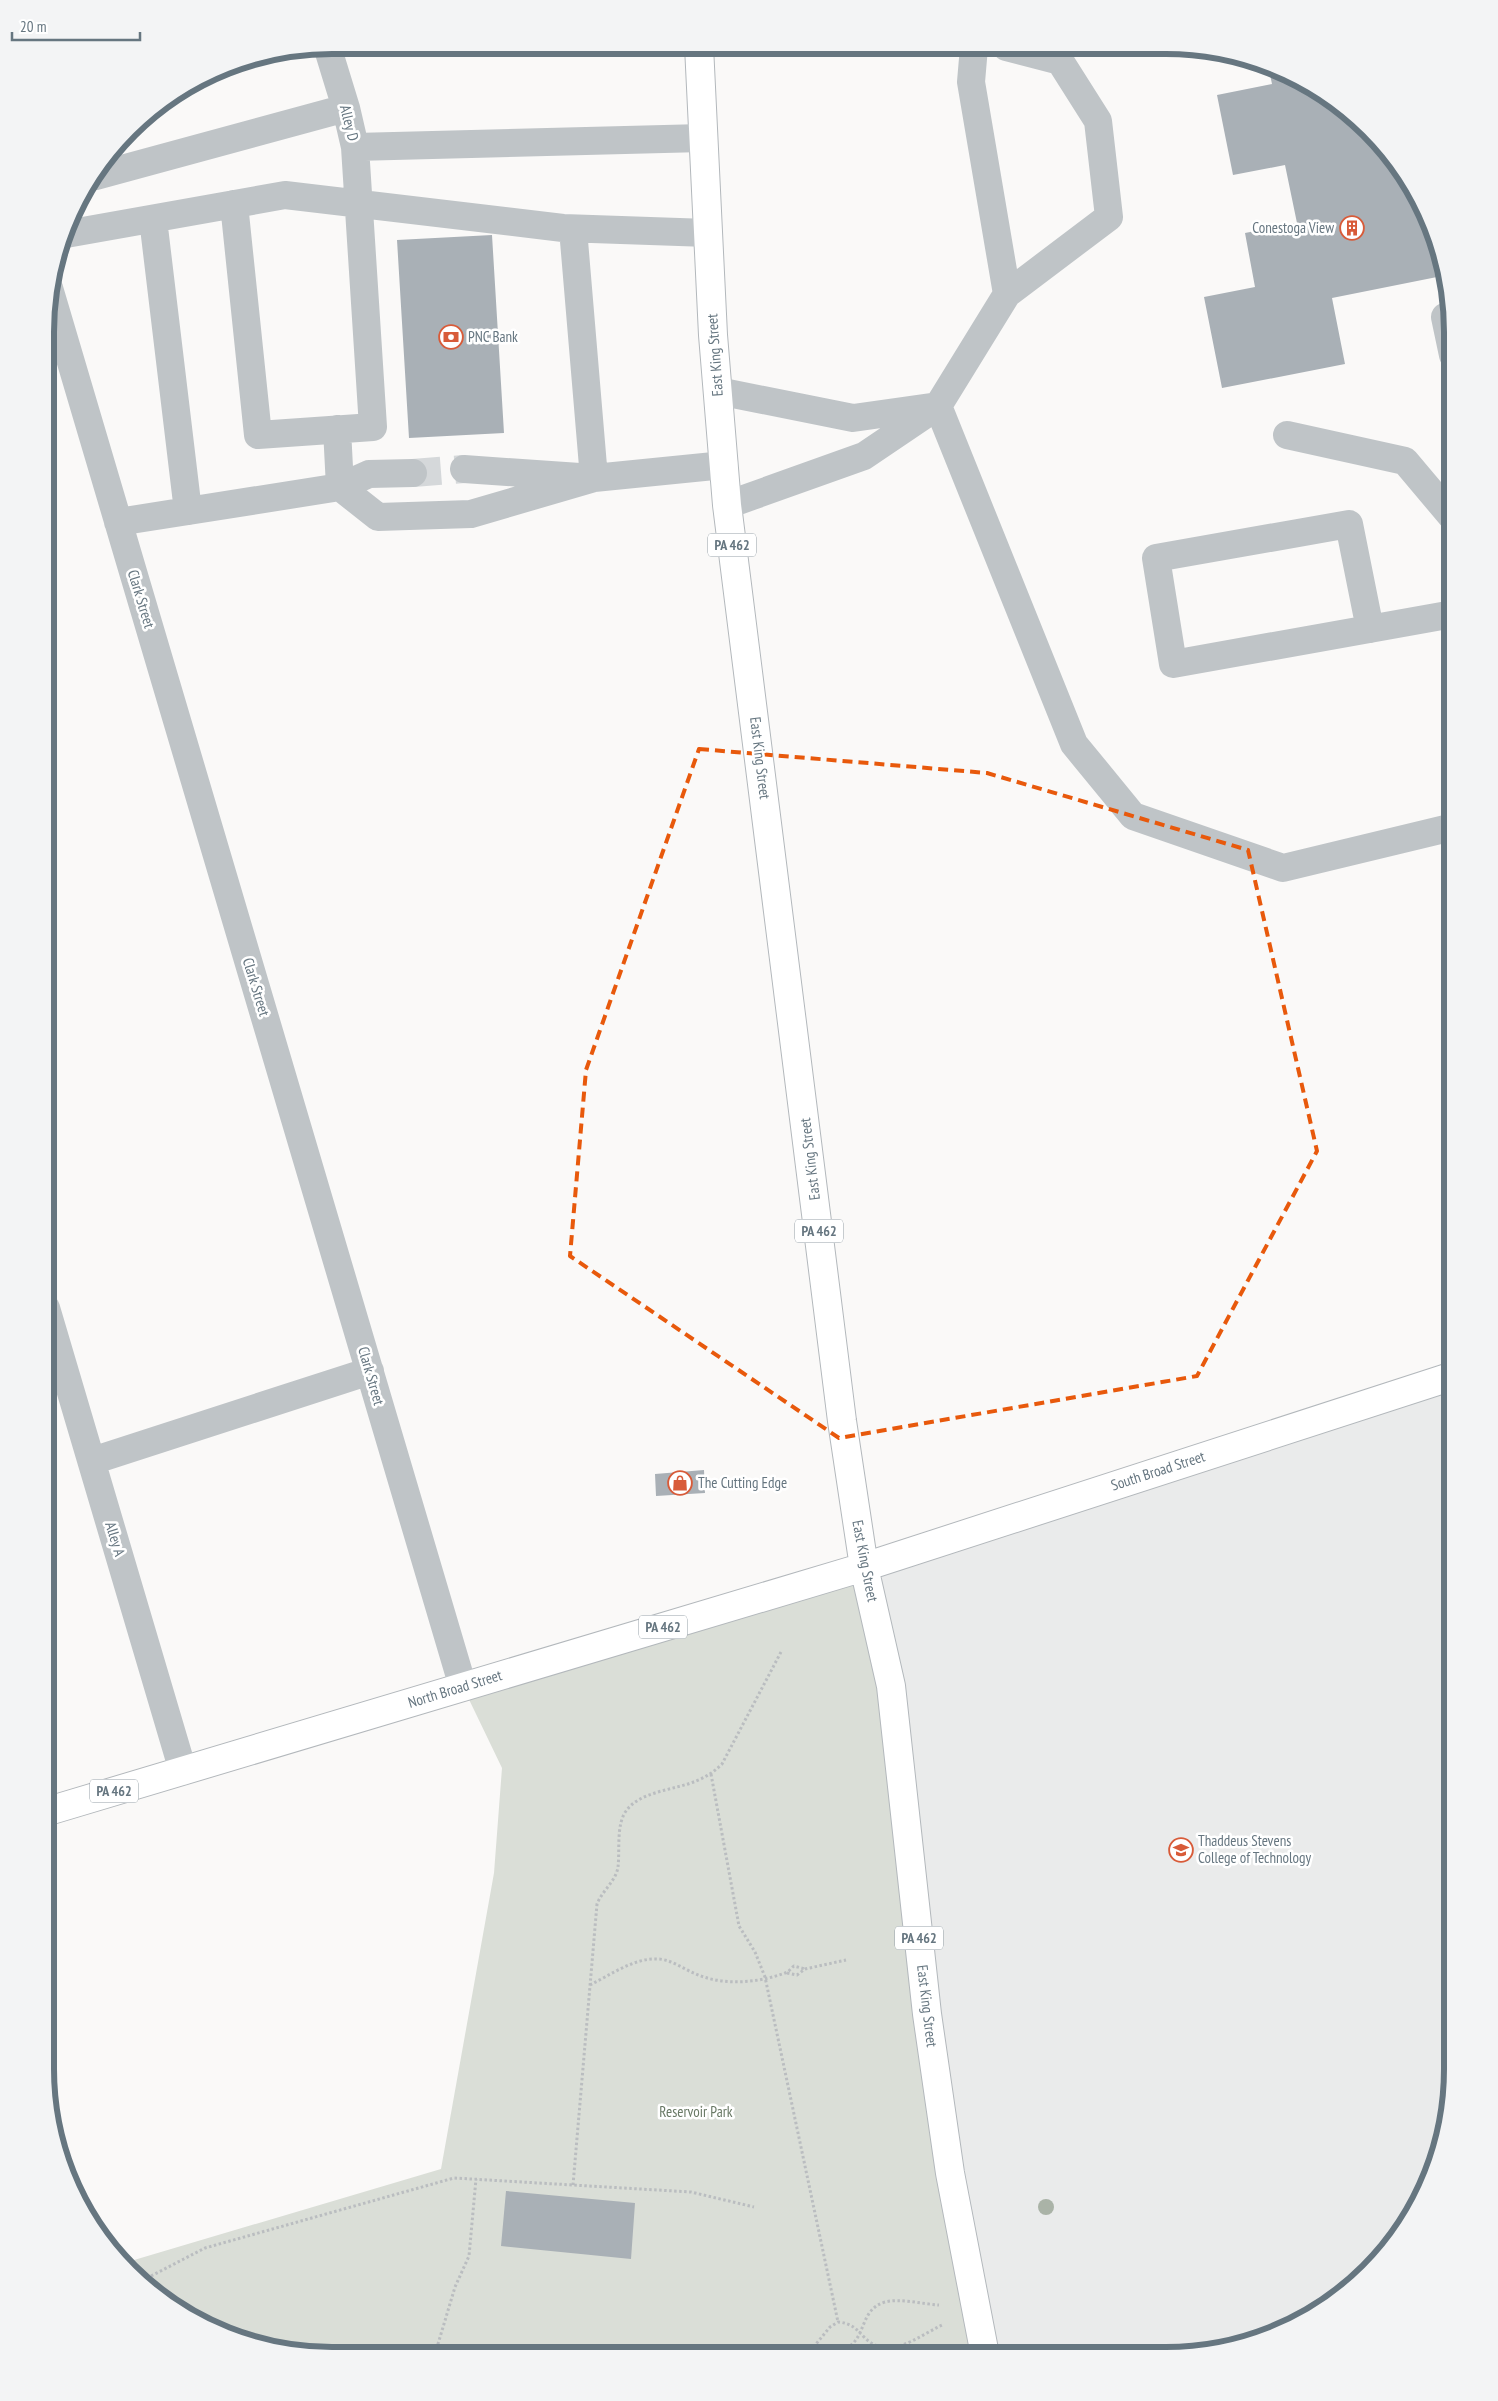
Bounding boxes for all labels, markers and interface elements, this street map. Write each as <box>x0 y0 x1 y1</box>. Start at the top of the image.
scale bar <box>12 10 140 42</box>
text: 20 m <box>20 17 46 36</box>
street label: Alley D <box>336 103 363 143</box>
building icon: Conestoga View <box>1339 215 1365 241</box>
place label: Conestoga View <box>1252 218 1334 237</box>
street label: East King Street <box>702 313 727 397</box>
bank icon: PNC Bank <box>438 324 464 350</box>
place label: PNC Bank <box>468 327 518 346</box>
road number: PA 462 <box>708 534 756 556</box>
street label: Clark Street <box>124 567 159 630</box>
street label: East King Street <box>746 716 775 800</box>
street label: Clark Street <box>239 955 274 1018</box>
street label: East King Street <box>795 1117 824 1201</box>
road number: PA 462 <box>795 1220 843 1242</box>
street label: Clark Street <box>354 1344 389 1407</box>
street label: South Broad Street <box>1108 1446 1207 1495</box>
shop icon: The Cutting Edge <box>667 1470 693 1496</box>
place label: The Cutting Edge <box>698 1473 787 1492</box>
street label: East King Street <box>848 1518 883 1603</box>
street label: Alley A <box>101 1519 130 1559</box>
road number: PA 462 <box>639 1615 687 1638</box>
street label: North Broad Street <box>406 1665 504 1712</box>
road number: PA 462 <box>90 1780 138 1802</box>
place label: Thaddeus Stevens College of Technology <box>1198 1831 1312 1867</box>
school or university icon: Thaddeus Stevens College of Technology <box>1168 1837 1194 1863</box>
road number: PA 462 <box>895 1926 943 1950</box>
street label: East King Street <box>913 1964 942 2048</box>
park label: Reservoir Park <box>659 2102 733 2121</box>

